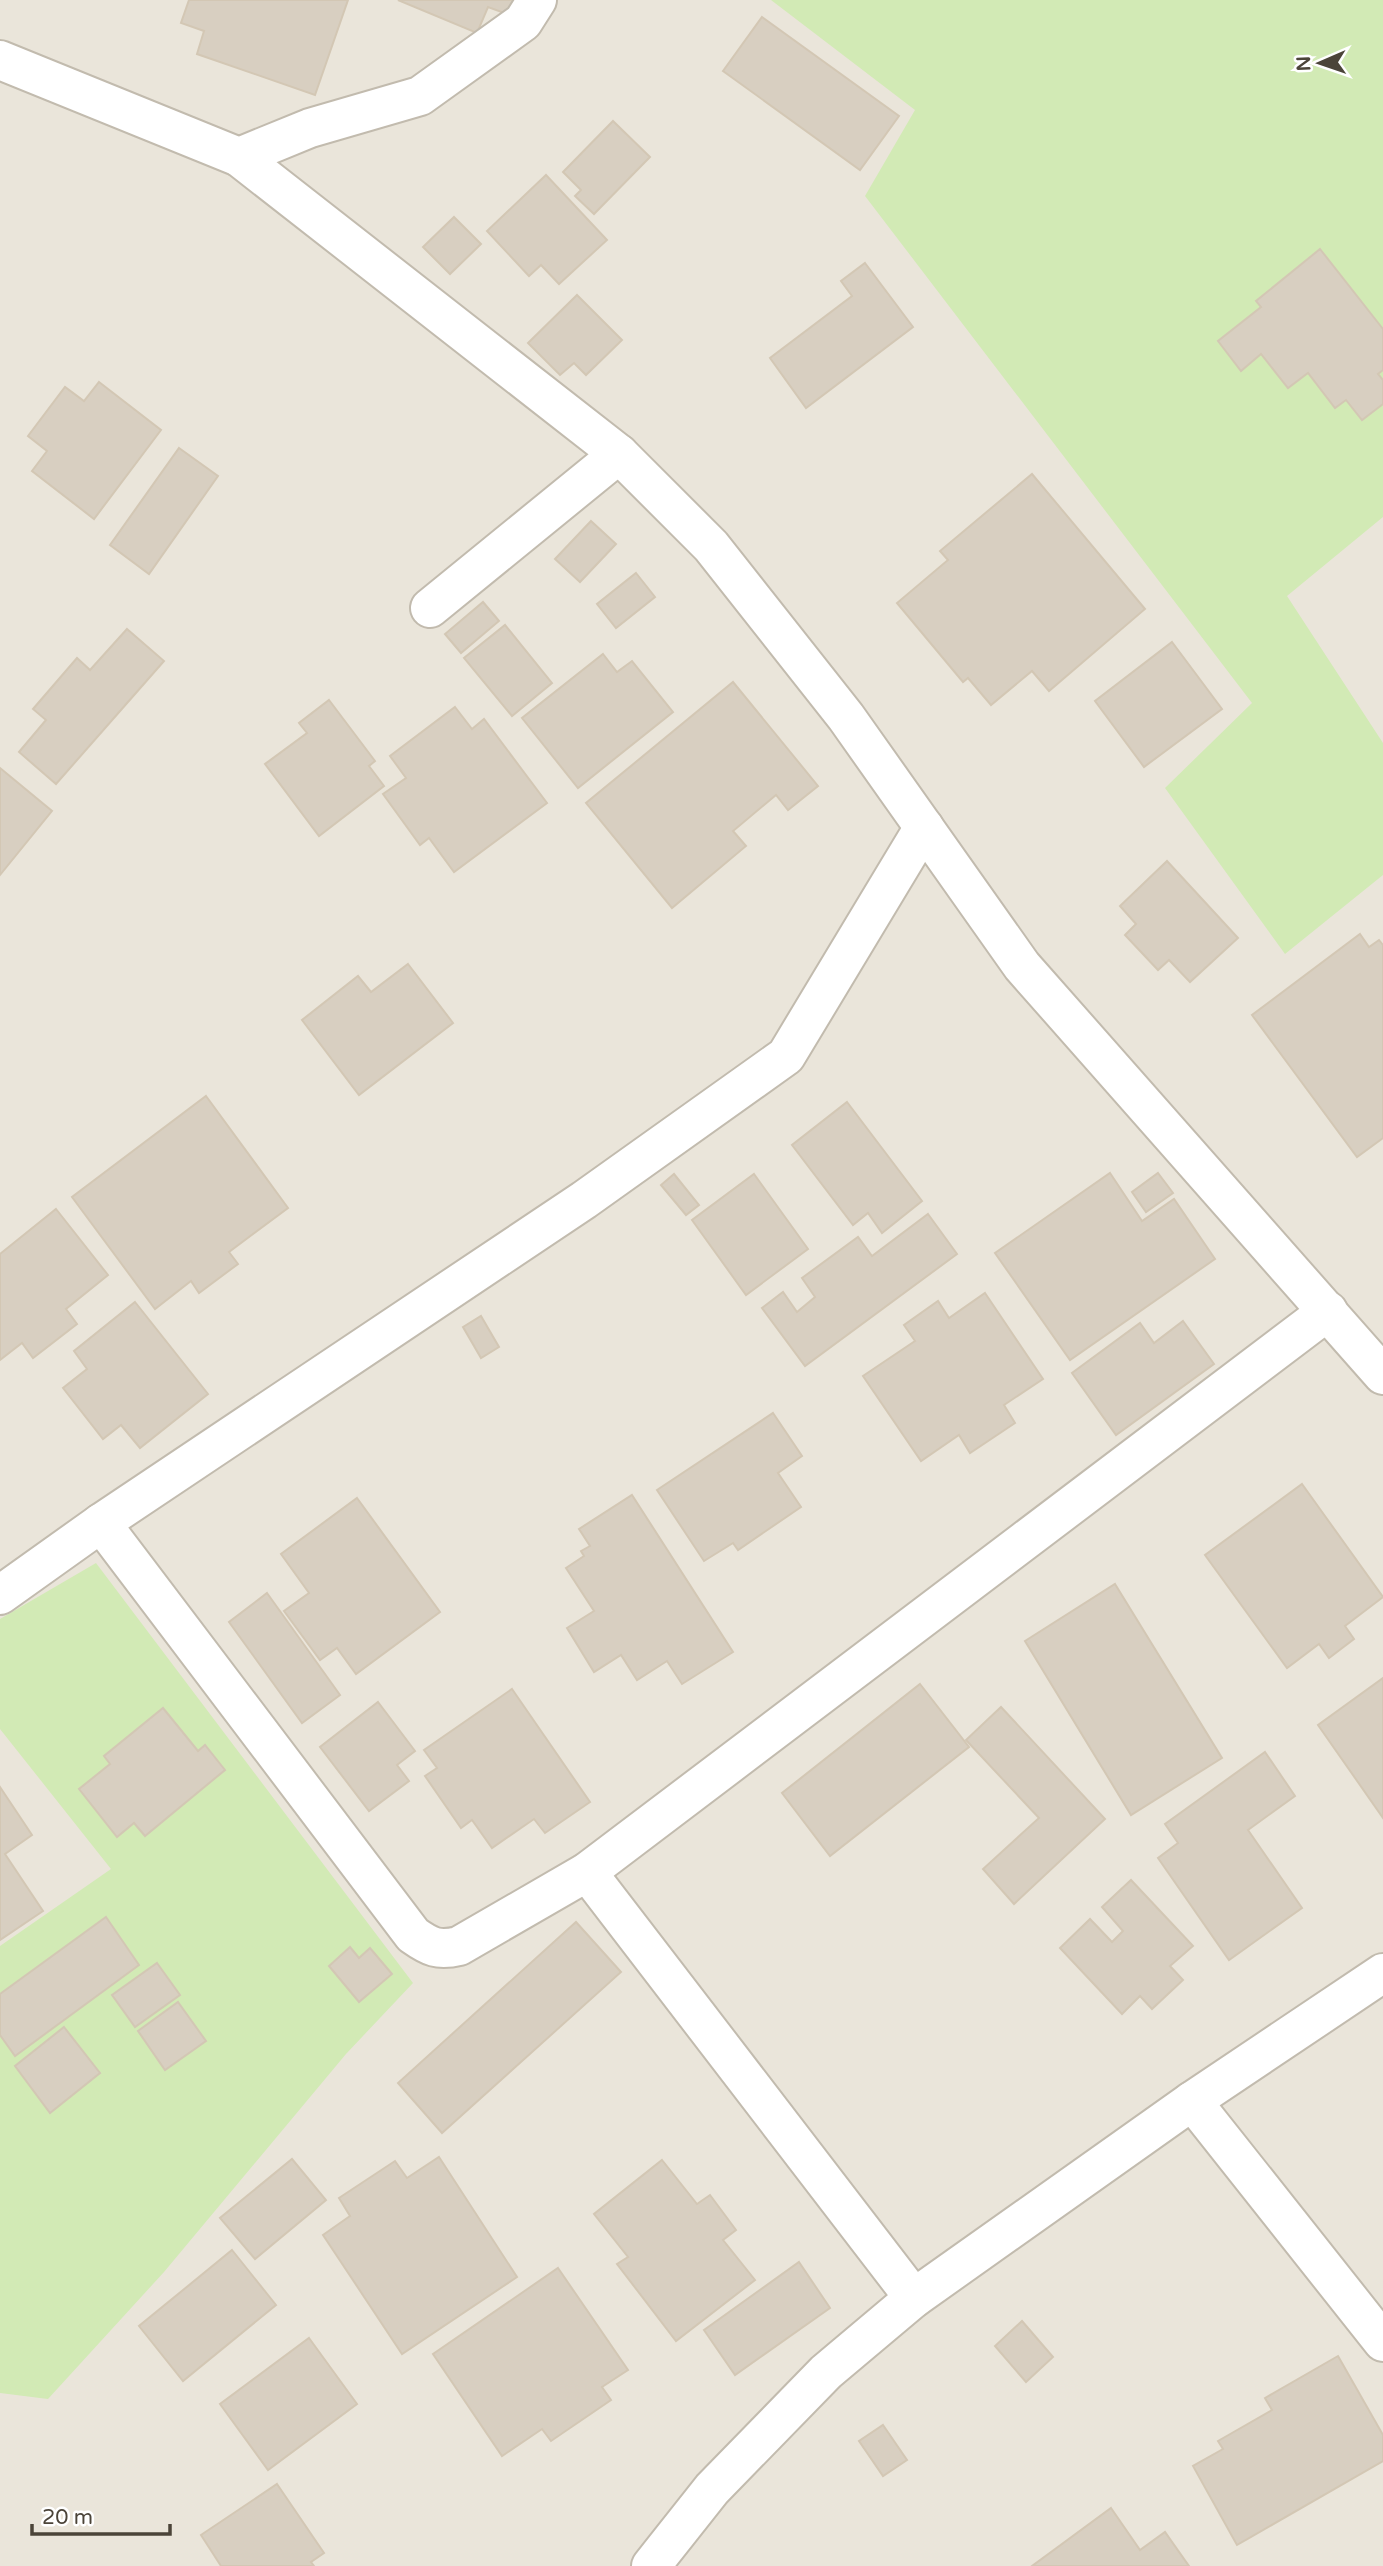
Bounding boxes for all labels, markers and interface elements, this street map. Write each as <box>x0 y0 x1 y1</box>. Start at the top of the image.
north arrow <box>1285 28 1355 98</box>
text: N <box>1293 56 1315 72</box>
scale bar <box>32 2492 170 2536</box>
text: 20 m <box>42 2505 93 2530</box>

